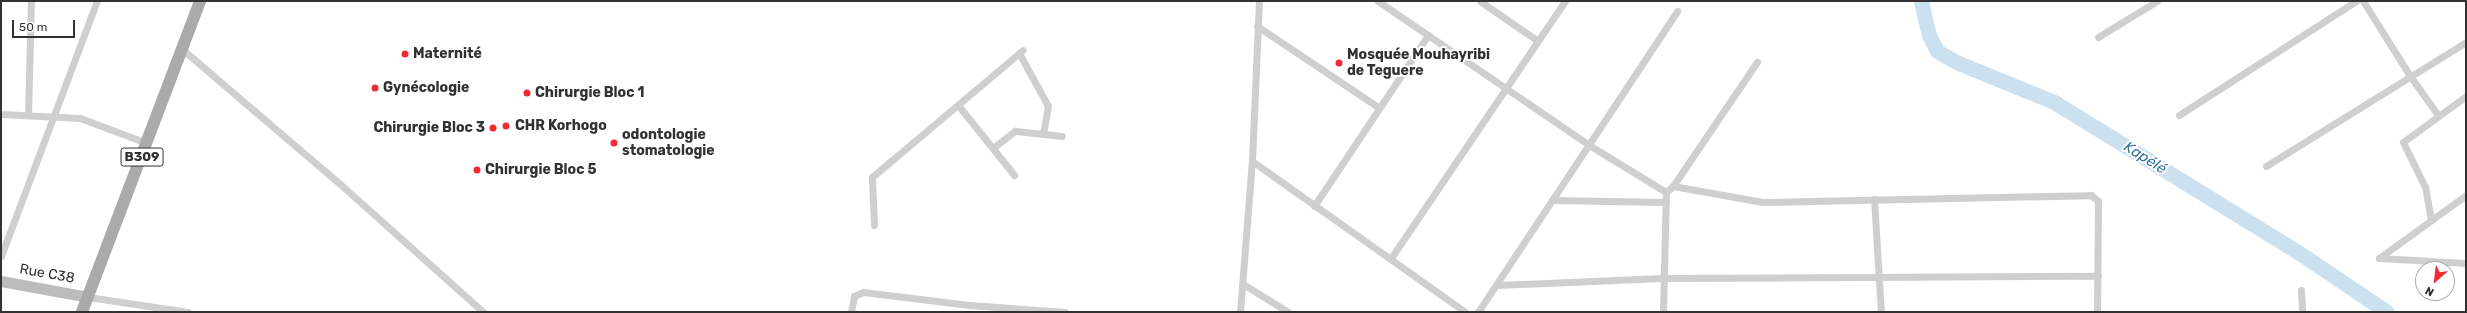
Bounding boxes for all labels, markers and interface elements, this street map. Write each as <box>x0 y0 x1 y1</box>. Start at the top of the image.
scale bar <box>14 12 77 38</box>
text: 50 m <box>19 20 47 34</box>
place label: Maternité <box>413 46 482 62</box>
place label: Mosquée Mouhayribi de Teguere <box>1347 47 1490 80</box>
marker: Maternité <box>400 49 410 59</box>
marker: Mosquée Mouhayribi de Teguere <box>1334 58 1344 68</box>
place label: Gynécologie <box>383 80 469 96</box>
marker: Gynécologie <box>370 83 380 93</box>
place label: Chirurgie Bloc 1 <box>535 85 644 101</box>
marker: Chirurgie Bloc 1 <box>522 88 532 98</box>
place label: CHR Korhogo <box>515 118 607 134</box>
place label: Chirurgie Bloc 3 <box>373 120 485 136</box>
marker: CHR Korhogo <box>500 120 512 132</box>
marker: Chirurgie Bloc 3 <box>488 123 498 133</box>
place label: odontologie stomatologie <box>622 127 715 160</box>
marker: odontologie stomatologie <box>609 138 619 148</box>
water label: Kapélé <box>2120 138 2170 178</box>
road number: B309 <box>120 146 164 168</box>
place label: Chirurgie Bloc 5 <box>485 162 596 178</box>
marker: Chirurgie Bloc 5 <box>472 165 482 175</box>
street label: Rue C38 <box>18 261 76 287</box>
north arrow <box>2415 261 2455 301</box>
text: N <box>2423 284 2436 299</box>

